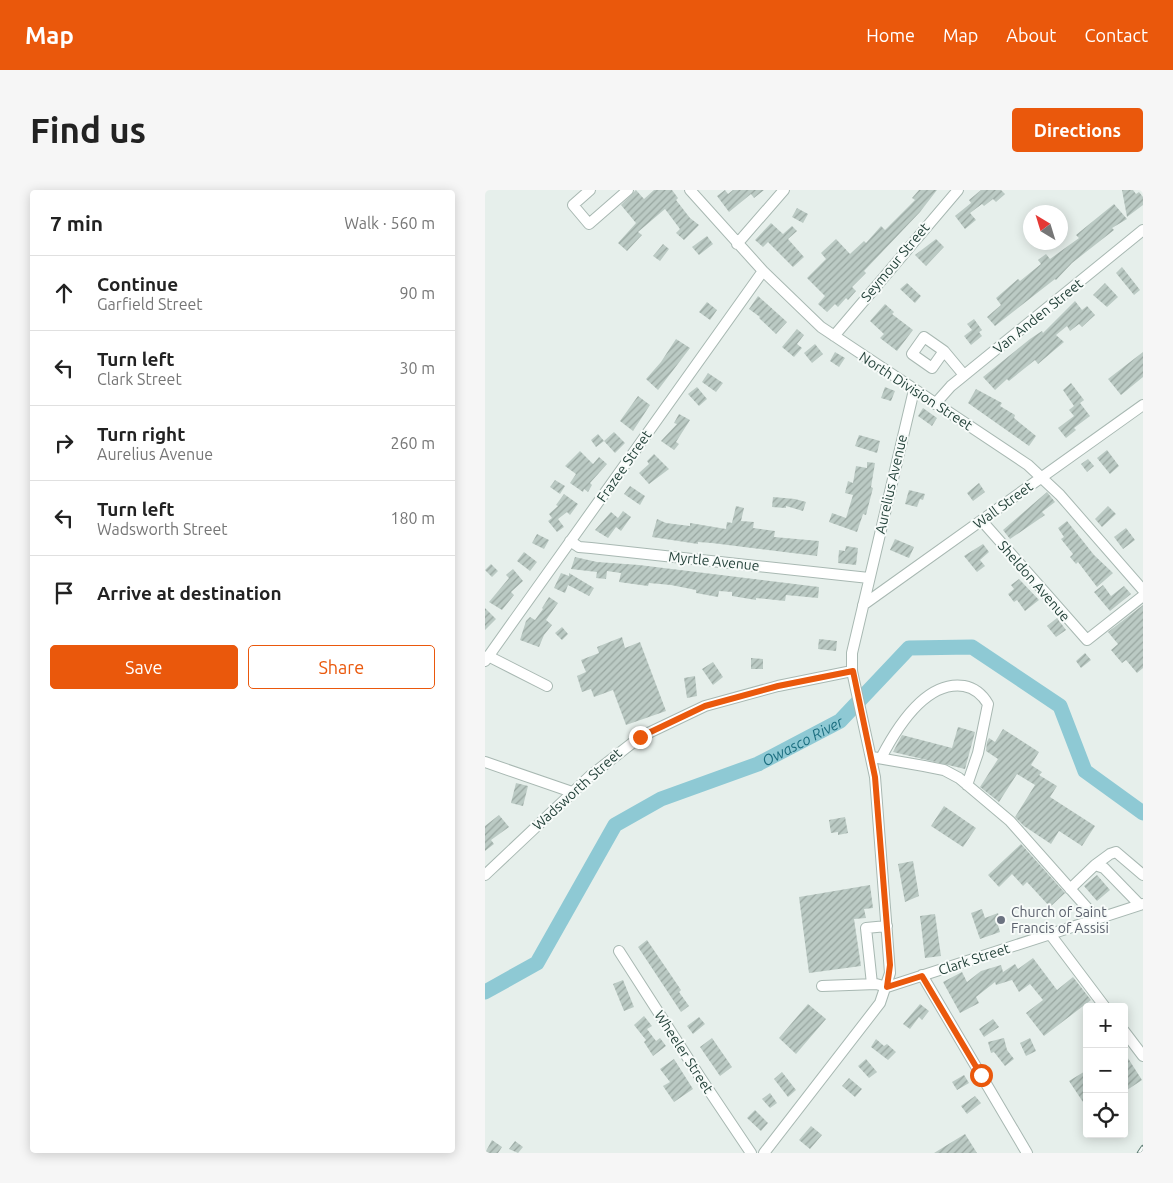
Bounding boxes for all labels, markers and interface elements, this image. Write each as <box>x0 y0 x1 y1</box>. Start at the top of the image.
text: Map <box>25 22 74 49</box>
text: Home <box>866 25 915 45</box>
text: Map <box>943 25 978 45</box>
text: About <box>1006 25 1056 45</box>
text: Contact <box>1084 25 1148 45</box>
button: Directions <box>1012 108 1143 152</box>
text: Find us <box>30 110 146 150</box>
north arrow <box>1023 205 1068 250</box>
text: 7 min <box>50 211 103 235</box>
text: Walk · 560 m <box>344 214 435 232</box>
street label: Seymour Street <box>857 219 933 305</box>
text: Continue <box>97 273 178 295</box>
street label: Van Anden Street <box>990 275 1086 357</box>
icon: ahead <box>50 279 78 307</box>
text: 90 m <box>399 284 435 302</box>
text: Garfield Street <box>97 295 203 313</box>
text: Turn left <box>97 348 175 370</box>
street label: North Division Street <box>856 348 976 434</box>
icon: left <box>50 354 78 382</box>
text: 30 m <box>399 359 435 377</box>
text: Clark Street <box>97 370 182 388</box>
text: Turn right <box>97 423 185 445</box>
street label: Frazee Street <box>593 427 655 505</box>
icon: right <box>50 429 78 457</box>
street label: Aurelius Avenue <box>872 433 910 535</box>
text: 260 m <box>390 434 435 452</box>
text: Aurelius Avenue <box>97 445 213 463</box>
street label: Wall Street <box>970 478 1036 532</box>
text: Turn left <box>97 498 175 520</box>
icon: left <box>50 504 78 532</box>
text: 180 m <box>390 509 435 527</box>
text: Wadsworth Street <box>97 520 228 538</box>
street label: Sheldon Avenue <box>995 537 1073 625</box>
street label: Myrtle Avenue <box>668 548 760 574</box>
icon: arrive <box>50 579 78 607</box>
text: Arrive at destination <box>97 582 282 604</box>
button: Save <box>50 645 238 689</box>
button: Share <box>248 645 435 689</box>
water label: Owasco River <box>759 712 847 769</box>
route end <box>629 726 652 749</box>
street label: Wadsworth Street <box>529 744 625 833</box>
place label: Church of Saint Francis of Assisi <box>1011 904 1109 936</box>
marker: Church of Saint Francis of Assisi <box>995 914 1007 926</box>
street label: Clark Street <box>936 940 1012 978</box>
map controls <box>1083 1003 1128 1138</box>
button: + <box>1083 1003 1128 1048</box>
street label: Wheeler Street <box>651 1008 717 1097</box>
button: − <box>1083 1048 1128 1093</box>
route start <box>970 1064 993 1087</box>
button: locate <box>1083 1093 1128 1138</box>

